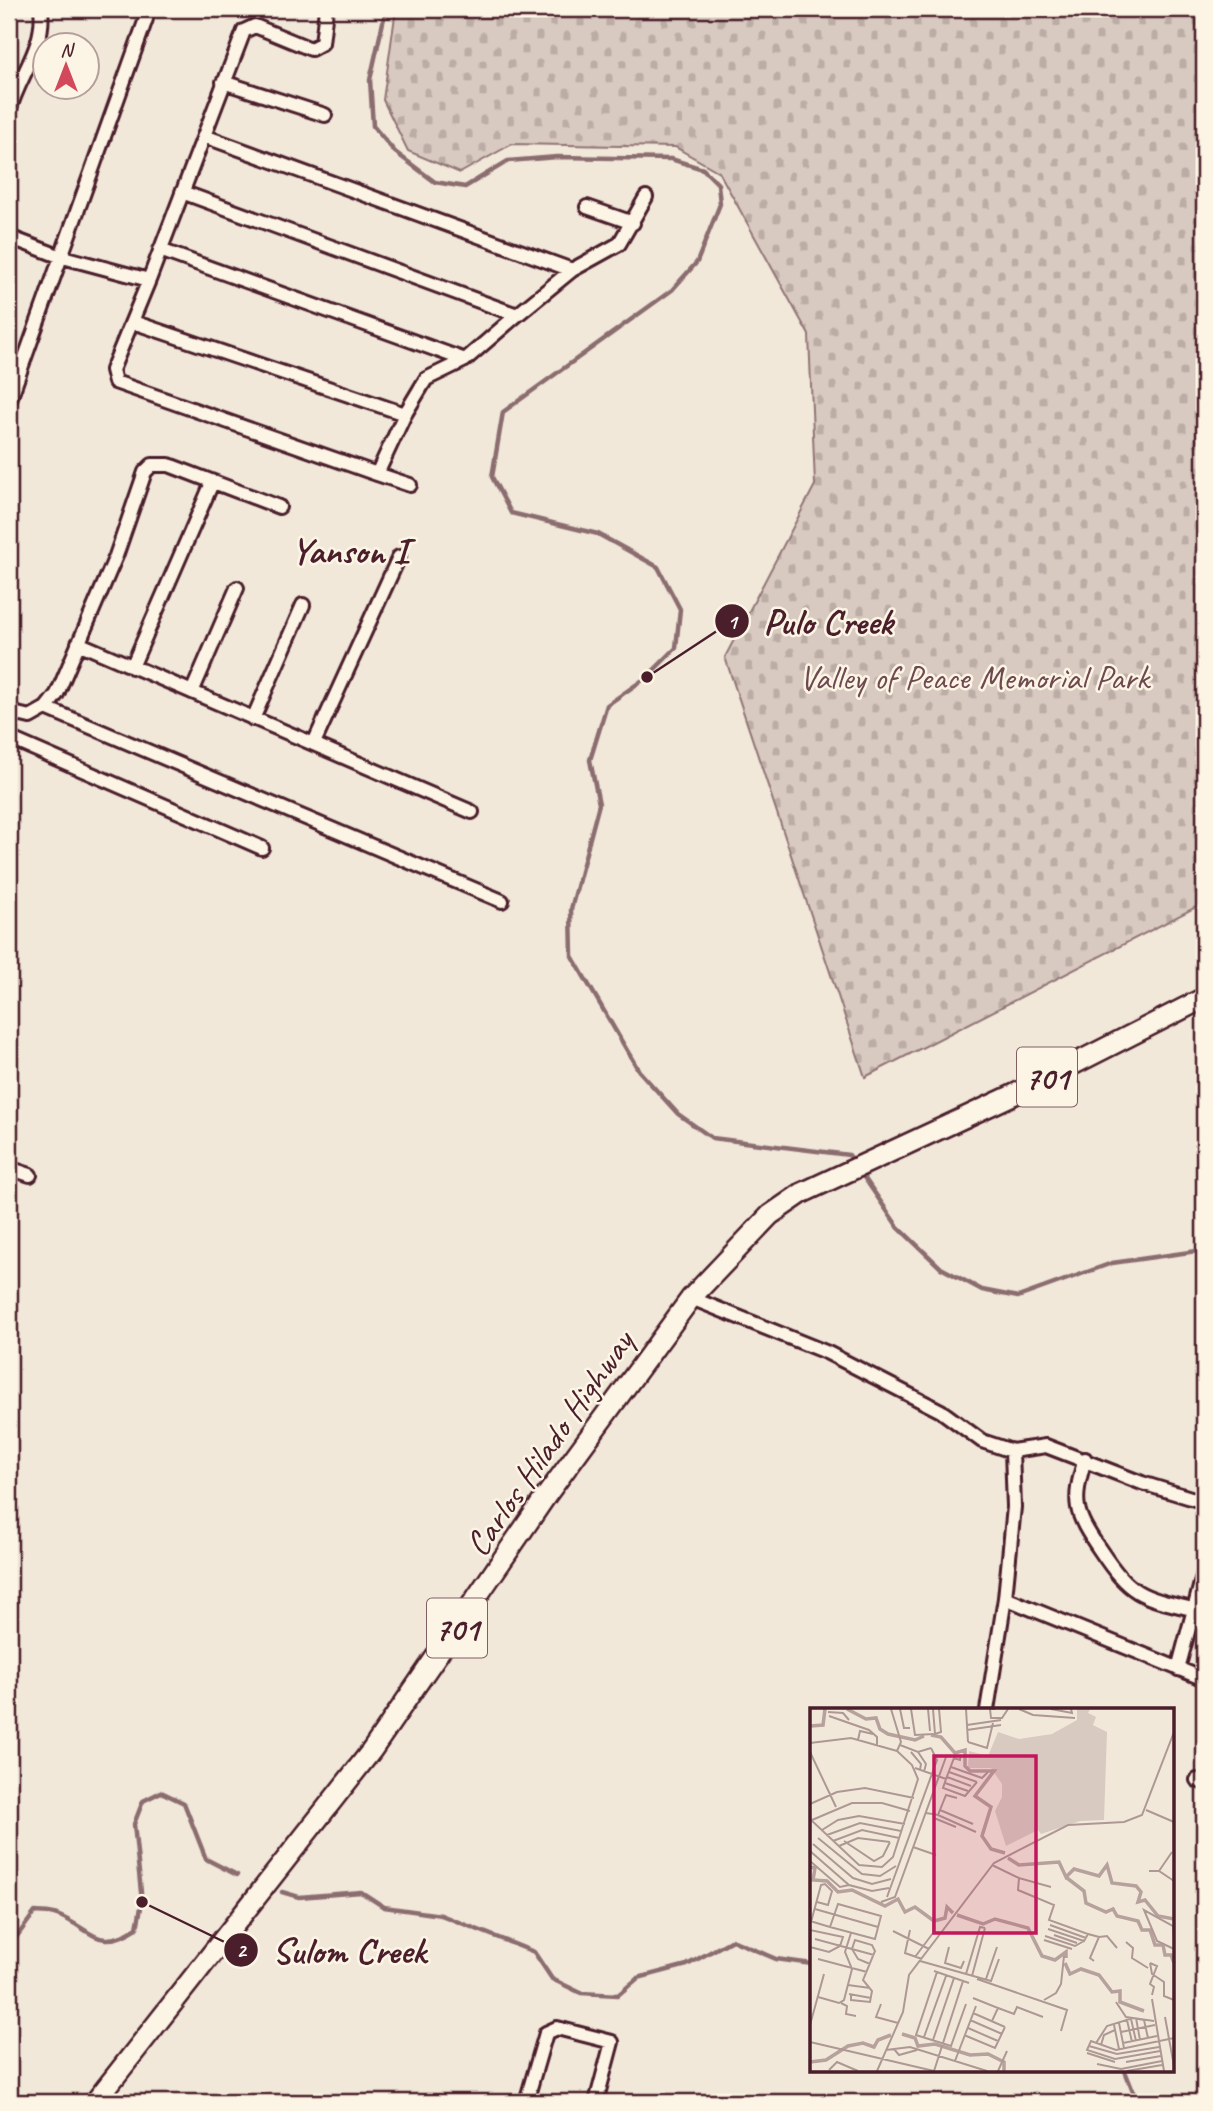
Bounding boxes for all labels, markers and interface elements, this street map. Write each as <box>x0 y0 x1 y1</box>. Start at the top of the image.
north arrow <box>32 32 102 102</box>
text: N <box>60 38 75 62</box>
district label: Yanson I <box>292 527 416 574</box>
callout: Pulo Creek <box>714 592 906 650</box>
text: Pulo Creek <box>763 598 896 645</box>
text: 1 <box>727 609 739 635</box>
park label: Valley of Peace Memorial Park <box>799 655 1152 700</box>
road number: 701 <box>1017 1048 1077 1106</box>
street label: Carlos Hilado Highway <box>455 1319 646 1565</box>
road number: 701 <box>427 1598 487 1658</box>
inset map <box>810 1708 1174 2072</box>
callout: Sulom Creek <box>223 1921 439 1979</box>
text: Sulom Creek <box>272 1927 429 1974</box>
text: 2 <box>236 1937 248 1963</box>

